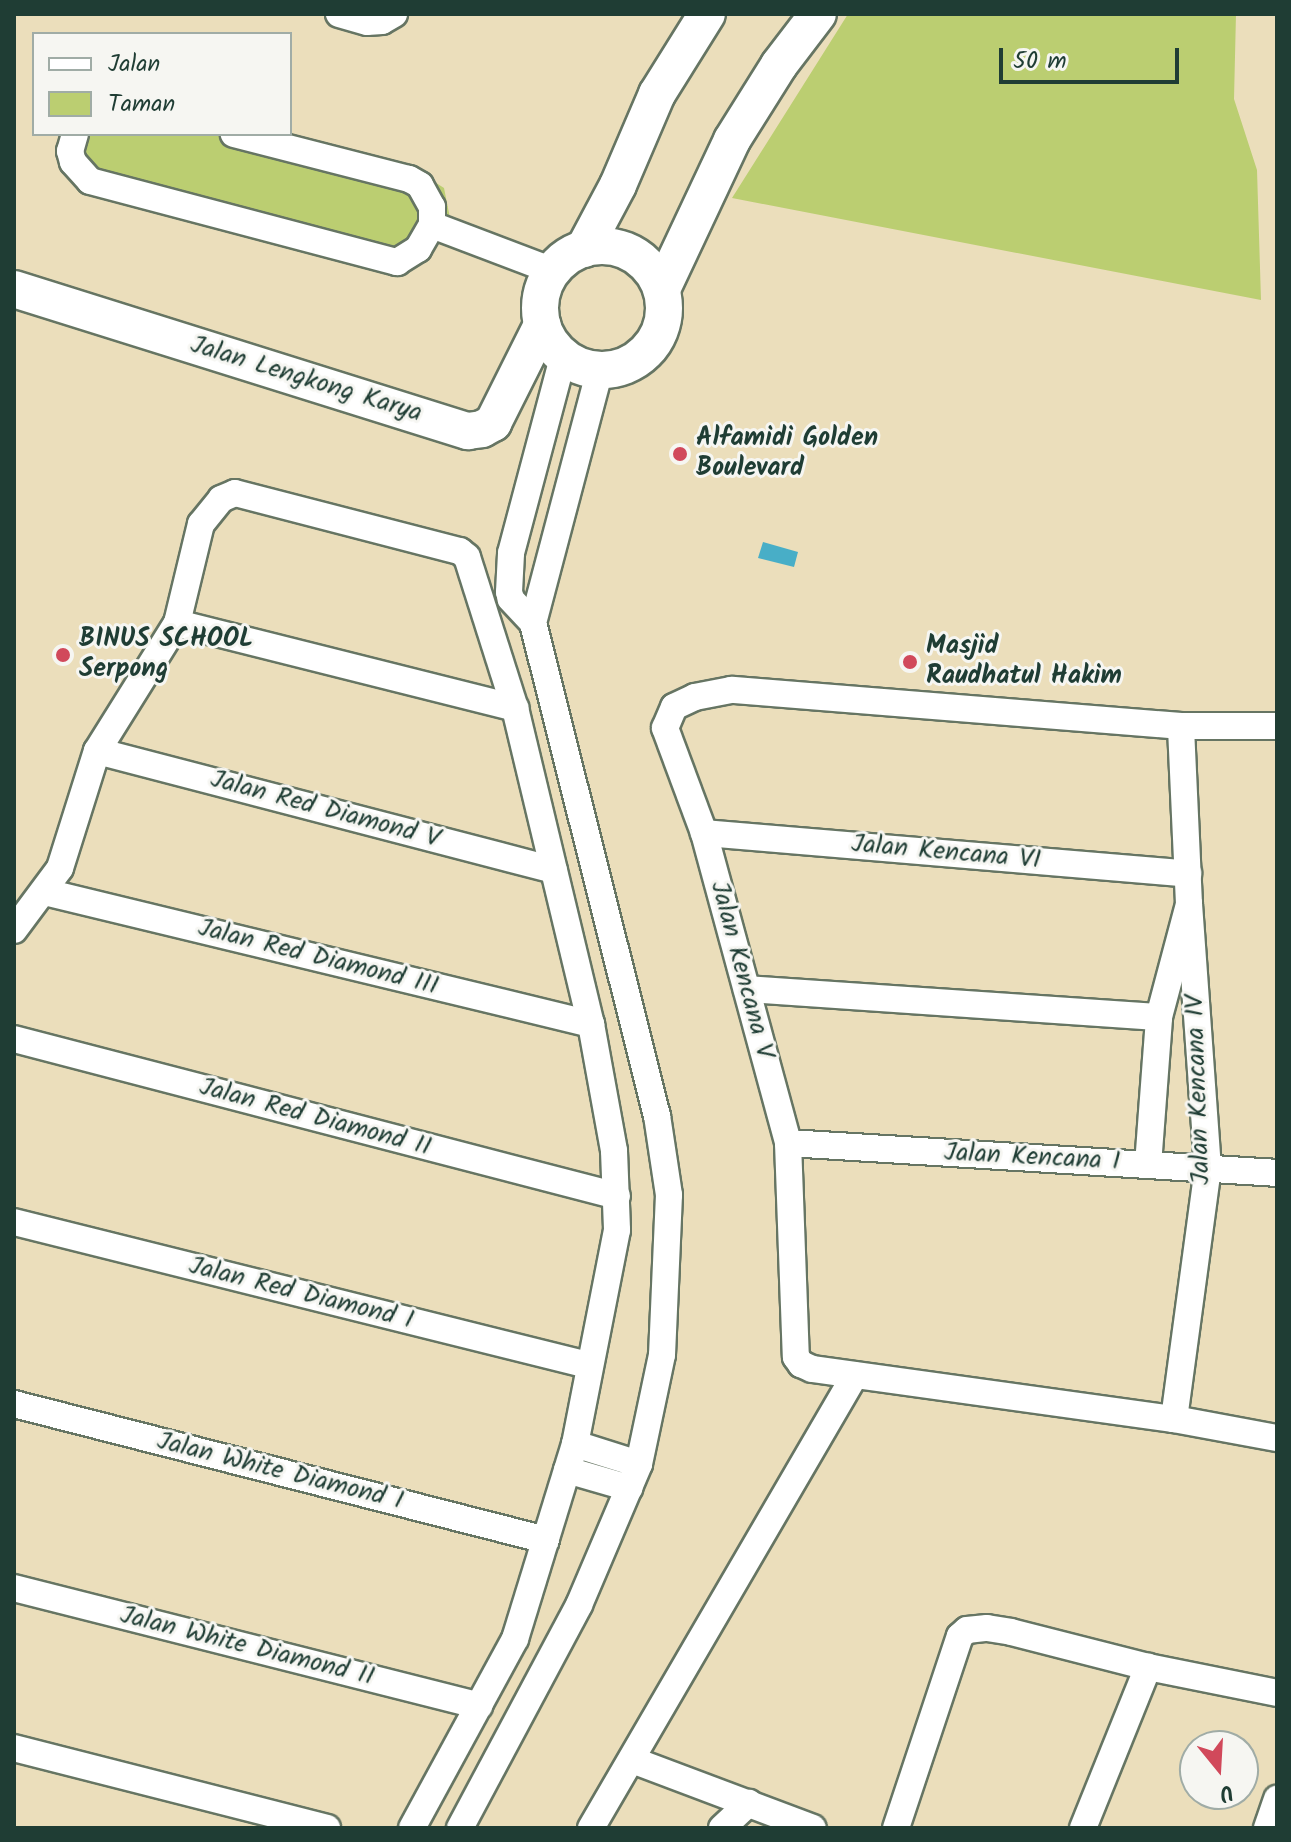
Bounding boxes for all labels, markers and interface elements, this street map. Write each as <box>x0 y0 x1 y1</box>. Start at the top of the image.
legend <box>32 32 292 136</box>
scale bar <box>1003 32 1183 82</box>
text: 50 m <box>1013 42 1067 81</box>
text: Jalan <box>108 45 160 84</box>
text: Taman <box>108 85 175 124</box>
street label: Jalan Lengkong Karya <box>186 330 426 430</box>
place label: Alfamidi Golden Boulevard <box>696 423 878 484</box>
marker: Alfamidi Golden Boulevard <box>671 445 689 463</box>
place label: BINUS SCHOOL Serpong <box>79 624 253 686</box>
place label: Masjid Raudhatul Hakim <box>926 631 1122 692</box>
marker: BINUS SCHOOL Serpong <box>54 646 72 664</box>
marker: Masjid Raudhatul Hakim <box>901 653 919 671</box>
street label: Jalan Red Diamond V <box>207 764 443 856</box>
street label: Jalan Kencana VI <box>850 829 1042 877</box>
street label: Jalan Kencana V <box>702 878 780 1062</box>
street label: Jalan Red Diamond III <box>195 913 441 1003</box>
street label: Jalan Kencana IV <box>1180 994 1218 1186</box>
street label: Jalan Red Diamond II <box>196 1072 434 1164</box>
street label: Jalan Kencana I <box>943 1138 1121 1178</box>
street label: Jalan Red Diamond I <box>185 1251 417 1337</box>
street label: Jalan White Diamond I <box>154 1426 406 1518</box>
street label: Jalan White Diamond II <box>117 1600 377 1694</box>
north arrow <box>1179 1730 1259 1810</box>
text: U <box>1214 1773 1238 1810</box>

